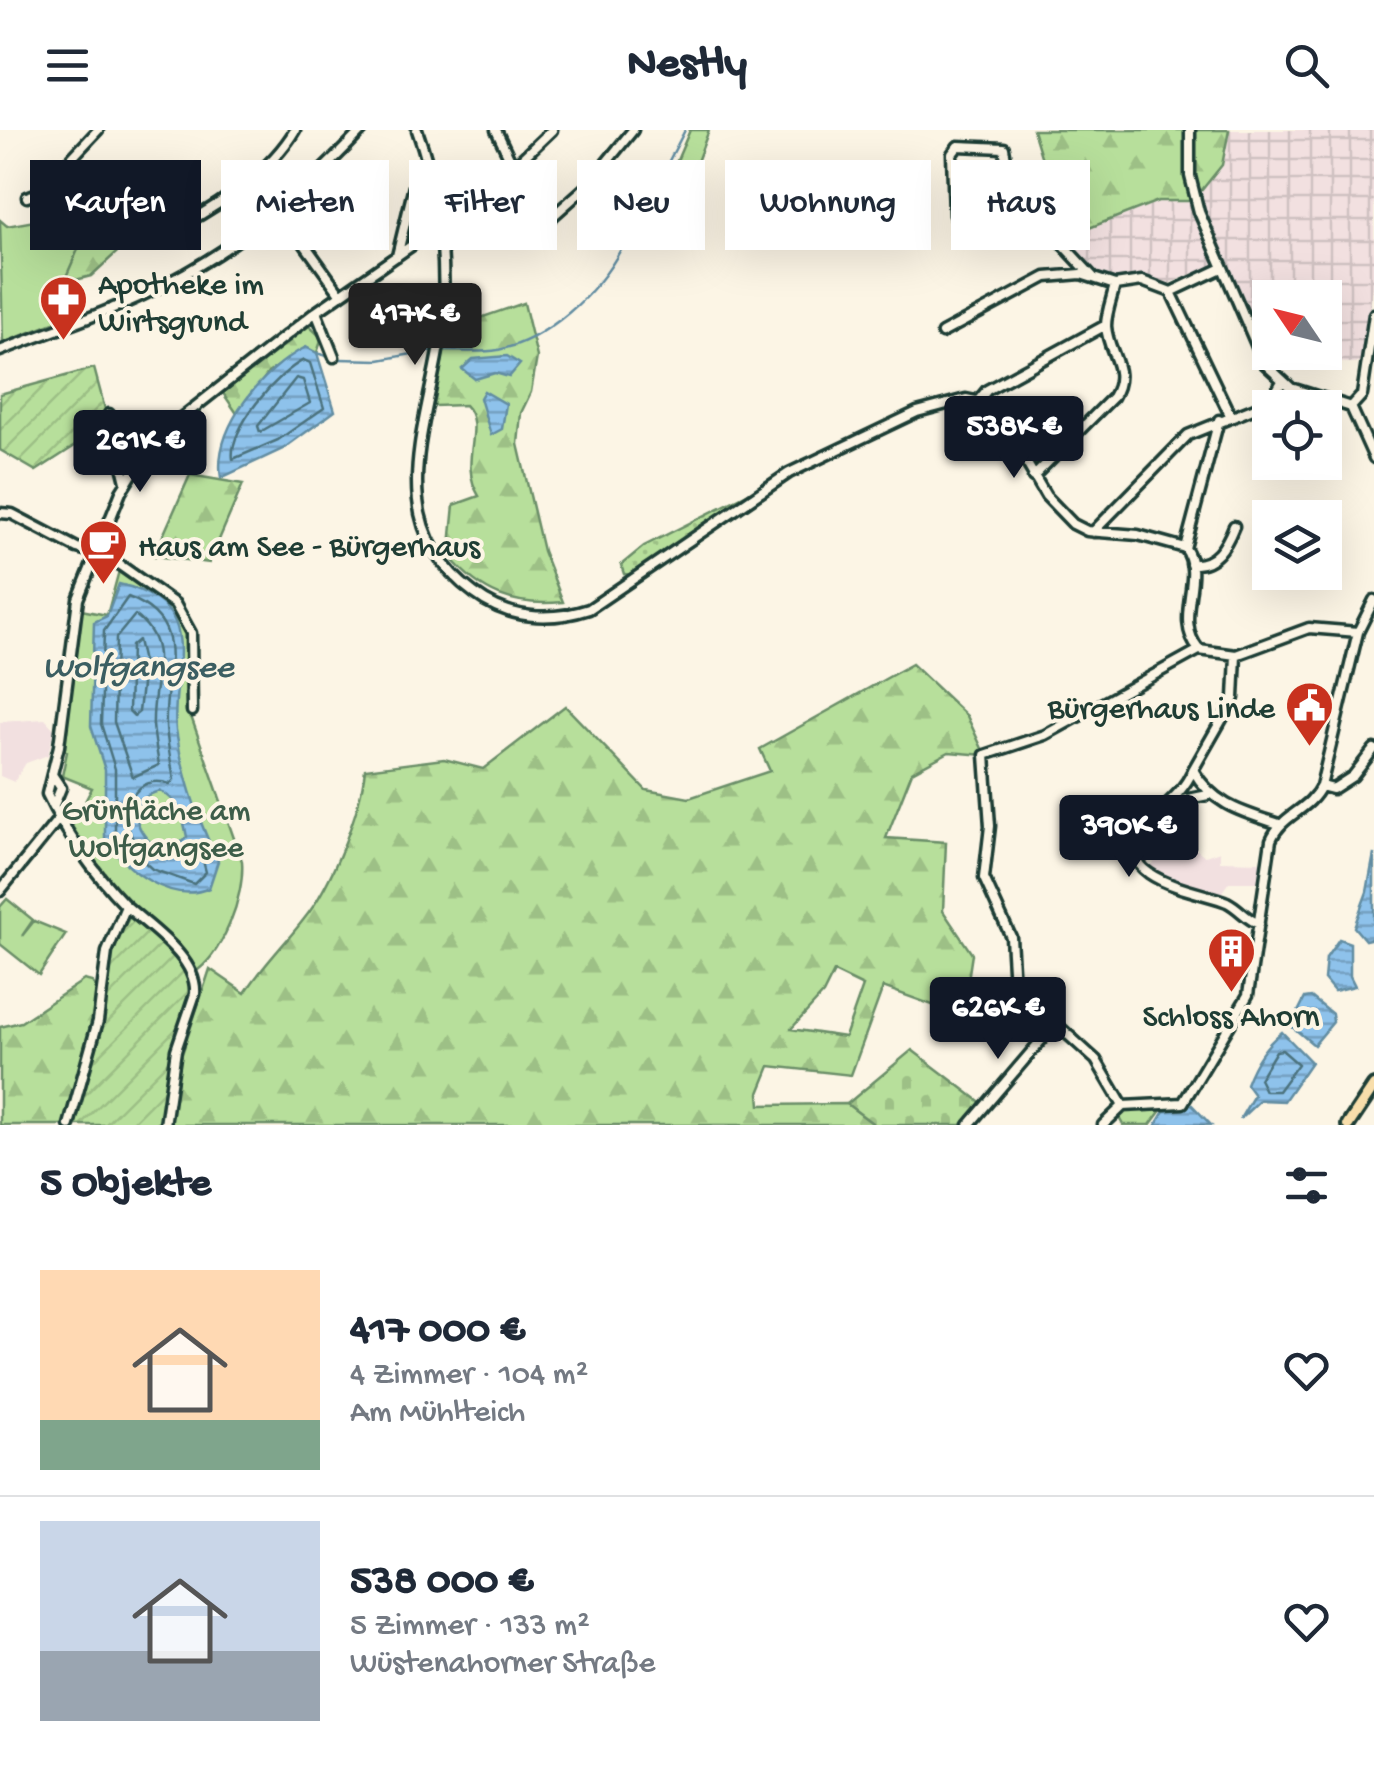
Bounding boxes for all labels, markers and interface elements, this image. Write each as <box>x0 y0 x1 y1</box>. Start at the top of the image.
icon: menu <box>40 38 95 93</box>
icon: search <box>1279 38 1334 93</box>
text: Nestly <box>627 39 747 92</box>
chip: Kaufen <box>30 160 201 250</box>
chip: Mieten <box>221 160 389 250</box>
chip: Filter <box>409 160 557 250</box>
chip: Neu <box>577 160 705 250</box>
chip: Wohnung <box>725 160 931 250</box>
chip: Haus <box>951 160 1090 250</box>
place label: Apotheke im Wirtsgrund <box>98 268 264 343</box>
pharmacy icon: Apotheke im Wirtsgrund <box>37 274 89 342</box>
north arrow <box>1252 280 1342 370</box>
map controls <box>1252 280 1342 590</box>
pin: 417K € <box>334 283 496 368</box>
text: 417K € <box>371 296 459 334</box>
button: locate <box>1252 390 1342 480</box>
pin: 538K € <box>933 396 1095 481</box>
text: 538K € <box>966 409 1062 447</box>
pin: 261K € <box>59 410 221 495</box>
text: 261K € <box>95 423 185 461</box>
button: layers <box>1252 500 1342 590</box>
cafe icon: Haus am See - Bürgerhaus <box>77 518 129 586</box>
place label: Haus am See - Bürgerhaus <box>138 530 481 568</box>
water label: Wolfgangsee <box>42 649 236 690</box>
public building icon: Bürgerhaus Linde <box>1284 680 1336 748</box>
place label: Bürgerhaus Linde <box>1047 692 1275 730</box>
park label: Grünfläche am Wolfgangsee <box>62 794 251 869</box>
pin: 390K € <box>1048 795 1210 880</box>
text: 390K € <box>1081 808 1177 846</box>
building icon: Schloss Ahorn <box>1205 926 1257 994</box>
pin: 626K € <box>917 977 1079 1062</box>
text: 626K € <box>952 990 1044 1028</box>
place label: Schloss Ahorn <box>1143 1000 1319 1038</box>
icon: filters <box>1279 1158 1334 1213</box>
text: 5 Objekte <box>40 1161 211 1210</box>
text: 417 000 € <box>350 1308 525 1357</box>
icon: home <box>120 1310 240 1430</box>
icon: heart <box>1279 1343 1334 1398</box>
text: 4 Zimmer · 104 m² <box>350 1357 588 1395</box>
text: Am Mühlteich <box>350 1395 525 1433</box>
text: 538 000 € <box>350 1559 533 1608</box>
icon: home <box>120 1561 240 1681</box>
icon: heart <box>1279 1594 1334 1649</box>
text: 5 Zimmer · 133 m² <box>350 1608 590 1646</box>
text: Wüstenahorner Straße <box>350 1646 655 1684</box>

